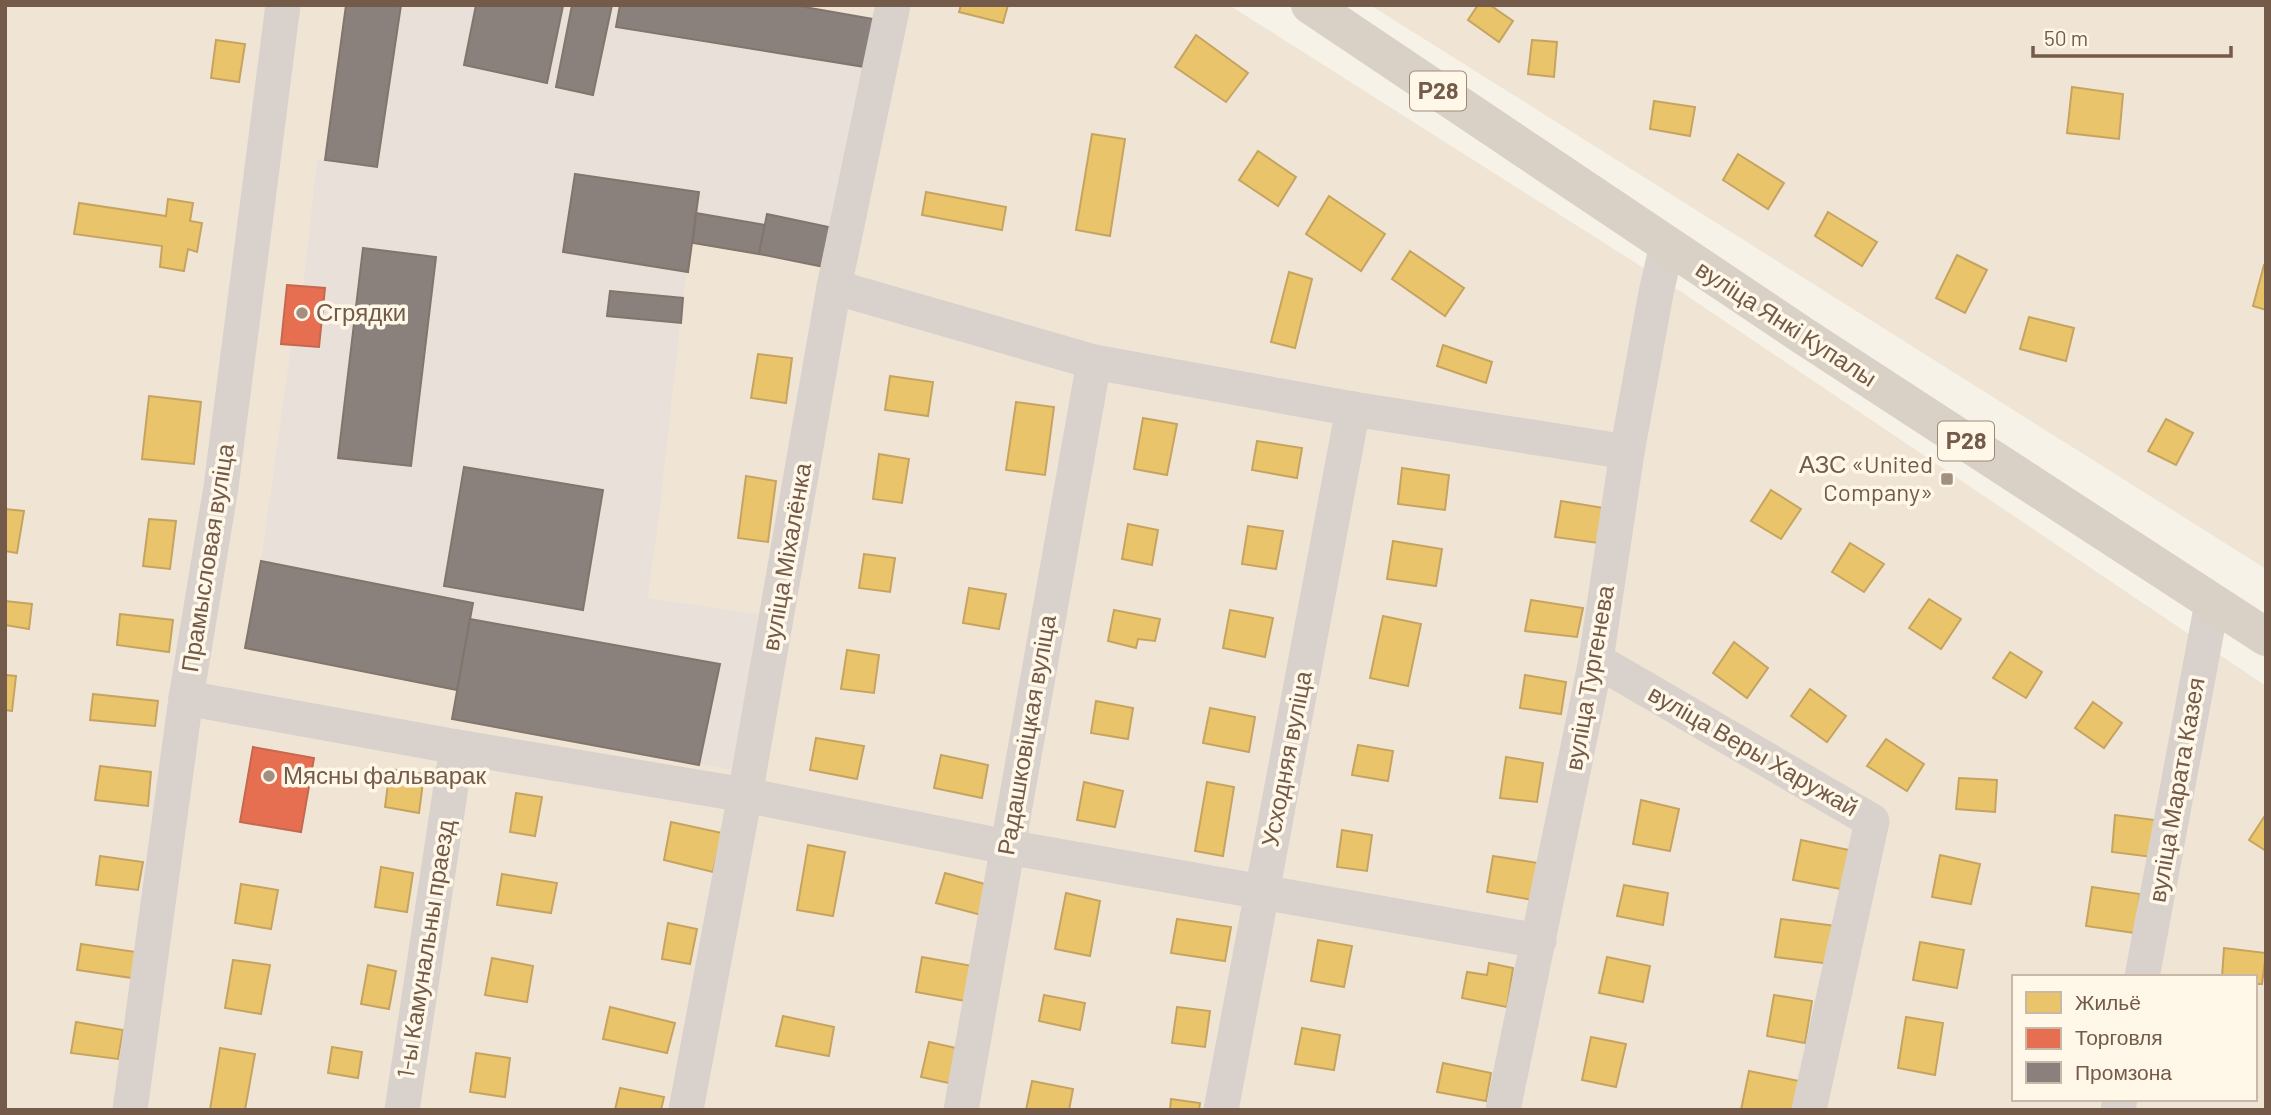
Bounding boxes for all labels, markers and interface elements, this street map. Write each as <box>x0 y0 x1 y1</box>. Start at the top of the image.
scale bar <box>2033 14 2231 58</box>
text: 50 m <box>2044 25 2088 50</box>
road number: Р28 <box>1410 72 1466 110</box>
street label: вуліца Янкі Купалы <box>1691 253 1883 392</box>
place label: Сгрядки <box>316 297 406 326</box>
marker: Сгрядки <box>294 305 310 321</box>
road number: Р28 <box>1938 422 1994 461</box>
street label: Прамысловая вуліца <box>174 441 239 674</box>
place label: АЗС «United Company» <box>1799 449 1933 506</box>
street label: вуліца Міхалёнка <box>755 460 816 653</box>
marker: АЗС «United Company» <box>1939 471 1955 487</box>
street label: вуліца Тургенева <box>1558 582 1619 772</box>
street label: Радашковіцкая вуліца <box>990 612 1061 857</box>
street label: Усходняя вуліца <box>1254 668 1317 849</box>
street label: вуліца Марата Казея <box>2141 675 2210 904</box>
street label: вуліца Веры Харужай <box>1644 678 1864 822</box>
place label: Мясны фальварак <box>283 760 486 789</box>
marker: Мясны фальварак <box>261 768 277 784</box>
street label: 1-ы Камунальны праезд <box>390 817 459 1080</box>
legend <box>2012 975 2257 1101</box>
text: Жильё <box>2075 989 2141 1014</box>
text: Торговля <box>2075 1024 2163 1049</box>
text: Промзона <box>2075 1059 2172 1084</box>

